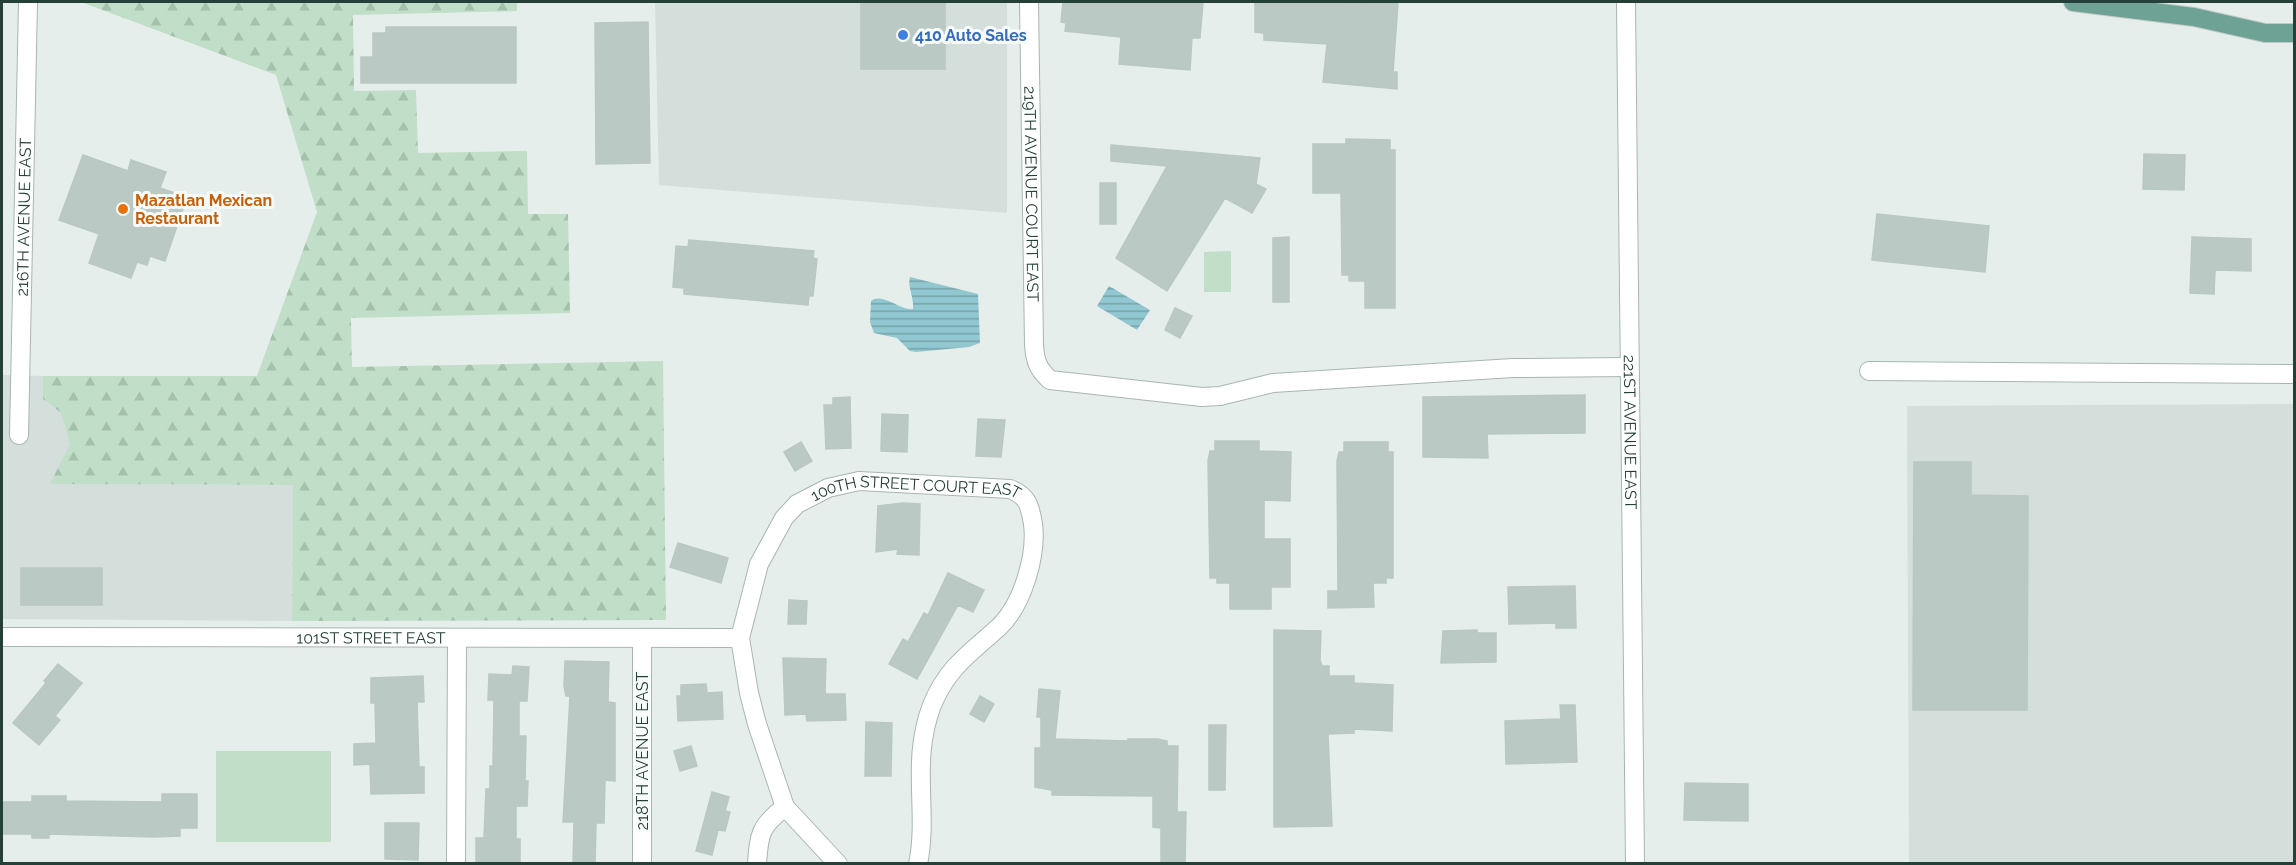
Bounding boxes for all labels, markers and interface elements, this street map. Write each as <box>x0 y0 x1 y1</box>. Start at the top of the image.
place label: 410 Auto Sales <box>915 26 1027 45</box>
marker: 410 Auto Sales <box>896 28 910 42</box>
street label: 219TH AVENUE COURT EAST <box>1020 86 1042 302</box>
street label: 216TH AVENUE EAST <box>13 137 35 297</box>
place label: Mazatlan Mexican Restaurant <box>135 191 272 228</box>
marker: Mazatlan Mexican Restaurant <box>116 202 130 216</box>
street label: 221ST AVENUE EAST <box>1620 354 1640 510</box>
street label: 100TH STREET COURT EAST <box>808 472 1025 505</box>
street label: 101ST STREET EAST <box>296 628 446 648</box>
street label: 218TH AVENUE EAST <box>633 672 652 830</box>

